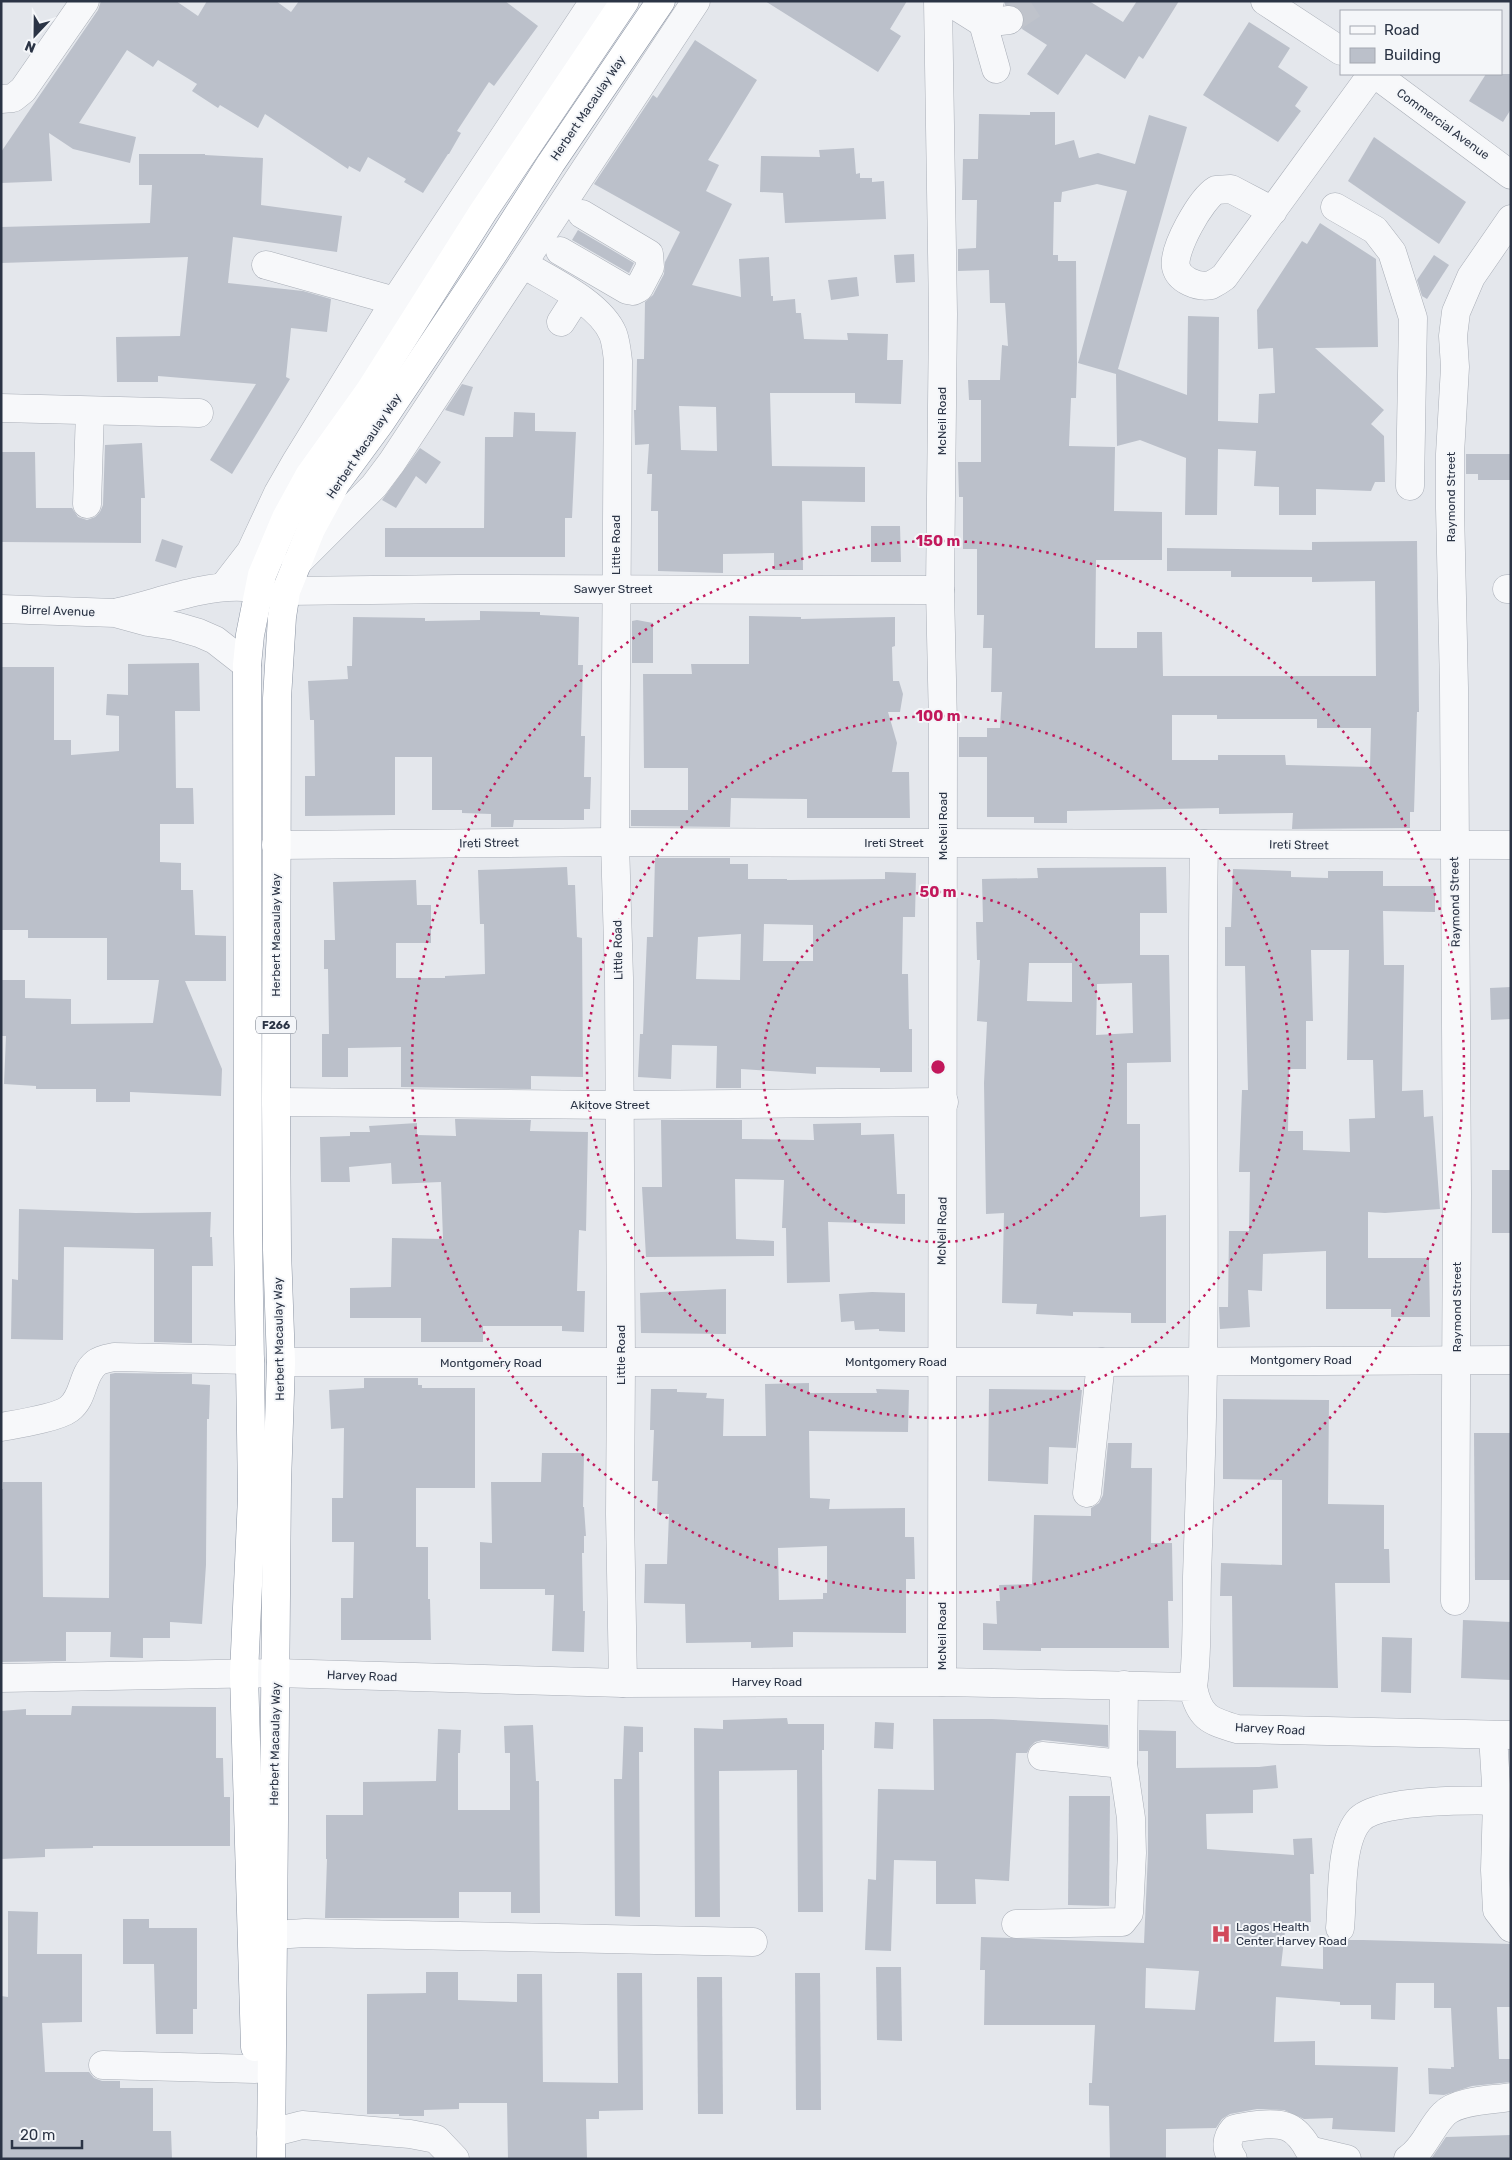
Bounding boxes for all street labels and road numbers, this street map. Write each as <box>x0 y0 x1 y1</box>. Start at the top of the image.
street label: Herbert Macaulay Way <box>548 53 629 163</box>
street label: Commercial Avenue <box>1394 86 1492 162</box>
street label: McNeil Road <box>935 387 949 455</box>
street label: Herbert Macaulay Way <box>324 391 405 501</box>
street label: Raymond Street <box>1444 451 1458 542</box>
street label: Little Road <box>609 515 623 575</box>
street label: Sawyer Street <box>574 582 653 596</box>
street label: Birrel Avenue <box>21 603 96 619</box>
street label: McNeil Road <box>936 792 950 860</box>
street label: Ireti Street <box>459 835 519 851</box>
street label: Ireti Street <box>864 836 924 850</box>
street label: Ireti Street <box>1269 837 1329 853</box>
street label: Raymond Street <box>1447 856 1463 947</box>
street label: Herbert Macaulay Way <box>269 873 283 997</box>
street label: Little Road <box>610 920 626 980</box>
road number: F266 <box>256 1016 296 1034</box>
street label: Akitove Street <box>570 1098 650 1112</box>
street label: McNeil Road <box>934 1197 950 1265</box>
street label: Raymond Street <box>1450 1261 1464 1352</box>
street label: Herbert Macaulay Way <box>271 1277 287 1401</box>
street label: Little Road <box>614 1325 628 1385</box>
street label: Montgomery Road <box>1250 1353 1352 1367</box>
street label: Montgomery Road <box>845 1355 947 1369</box>
street label: Montgomery Road <box>440 1356 542 1370</box>
street label: McNeil Road <box>935 1602 949 1670</box>
street label: Harvey Road <box>327 1668 397 1684</box>
street label: Harvey Road <box>732 1675 802 1689</box>
street label: Herbert Macaulay Way <box>267 1682 283 1806</box>
street label: Harvey Road <box>1235 1720 1305 1738</box>

